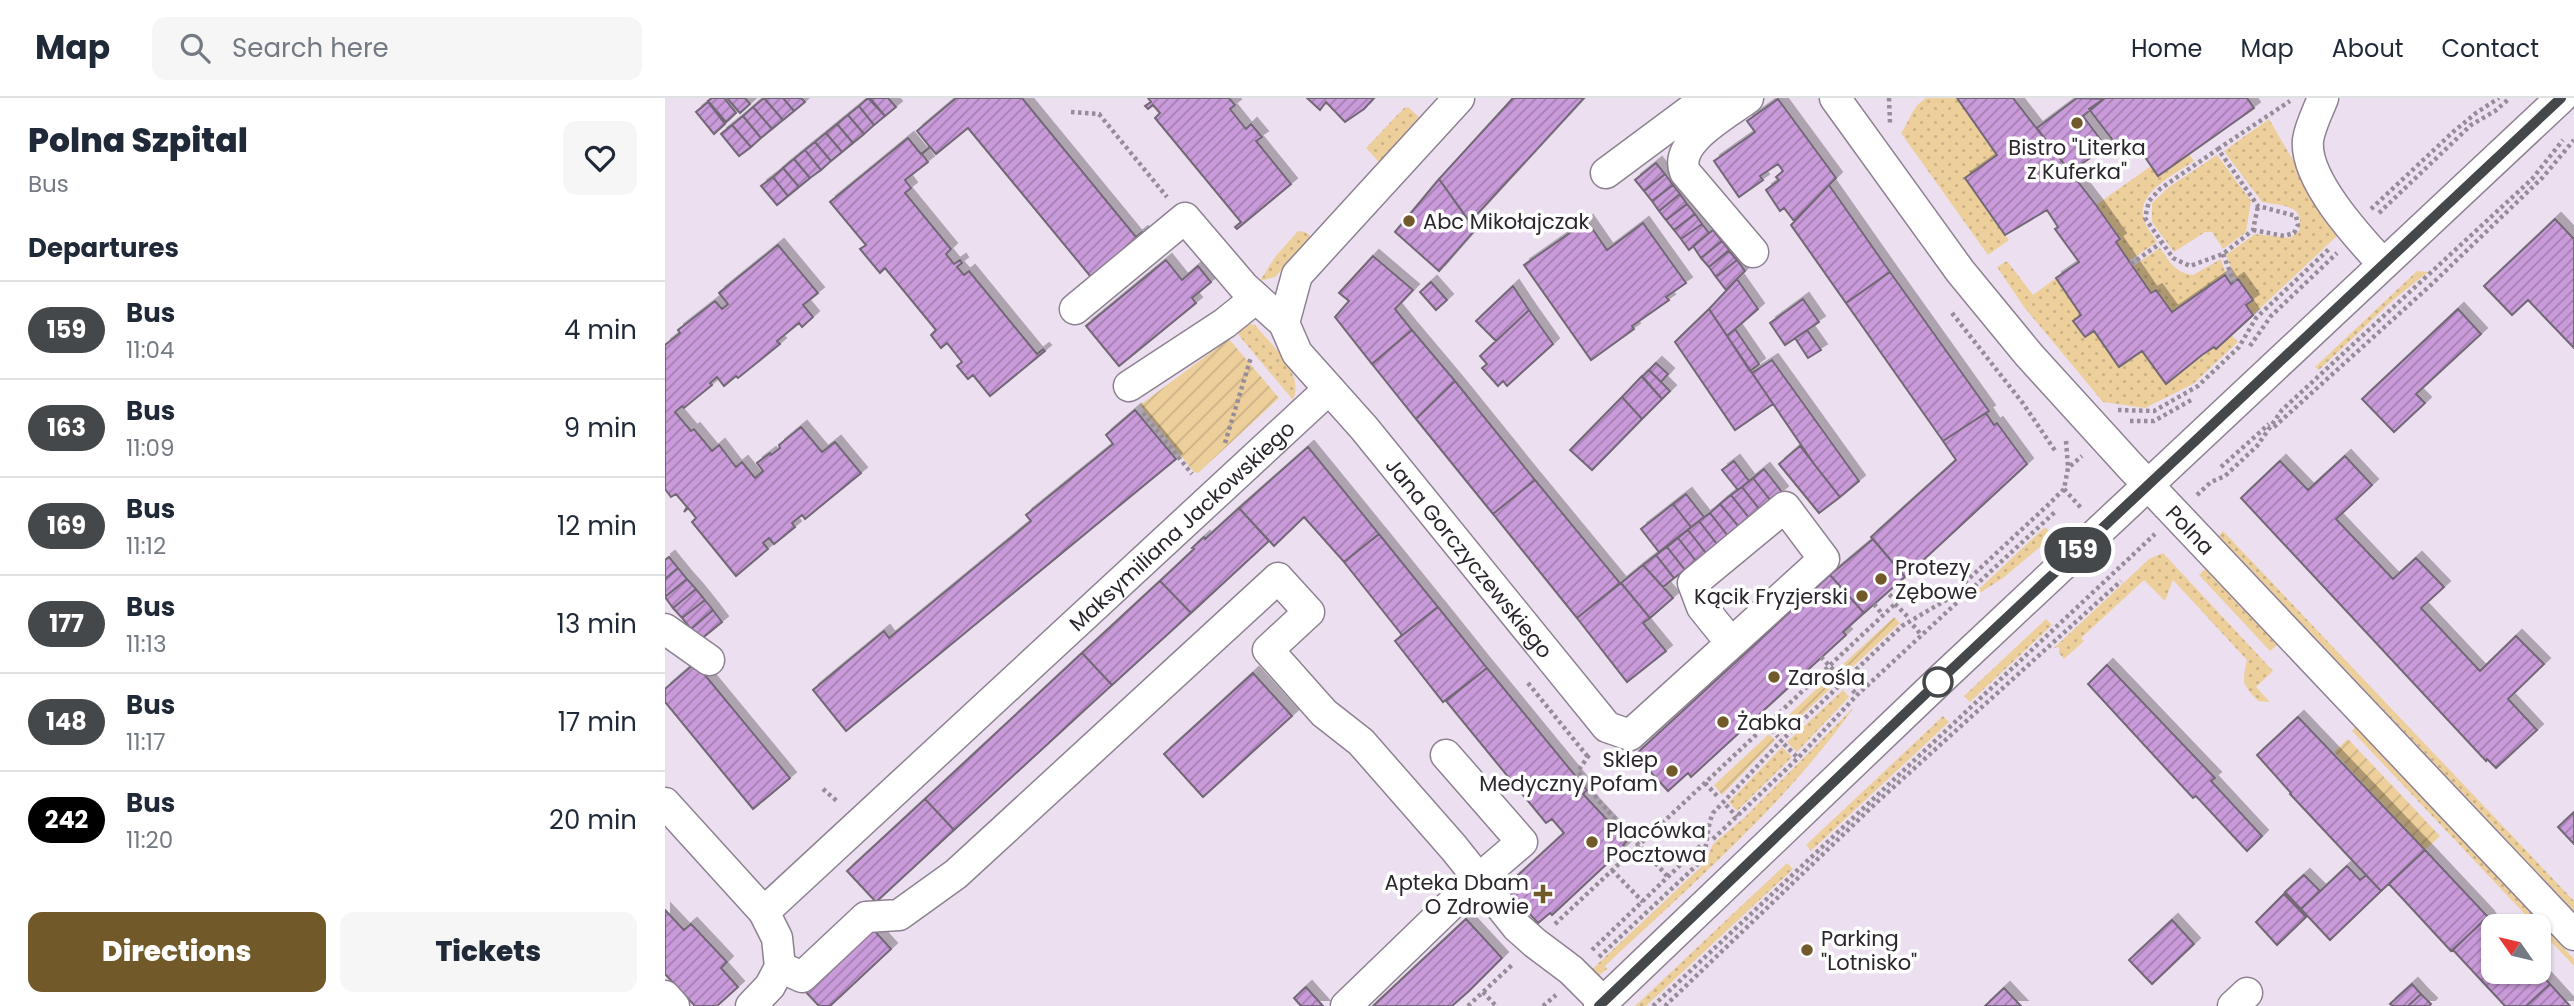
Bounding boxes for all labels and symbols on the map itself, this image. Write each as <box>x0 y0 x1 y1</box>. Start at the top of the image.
marker: Bistro "Literka z Kuferka" <box>2069 115 2085 131</box>
place label: Bistro "Literka z Kuferka" <box>2008 133 2146 186</box>
place label: Abc Mikołajczak <box>1423 207 1589 236</box>
marker: Abc Mikołajczak <box>1401 213 1417 229</box>
street label: Maksymiliana Jackowskiego <box>1062 414 1301 637</box>
street label: Jana Gorczyczewskiego <box>1379 451 1560 664</box>
street label: Polna <box>2160 499 2221 561</box>
line badge: 159 <box>2038 527 2118 573</box>
place label: Protezy Zębowe <box>1895 553 1977 606</box>
marker: Protezy Zębowe <box>1873 571 1889 587</box>
place label: Kącik Fryzjerski <box>1694 582 1848 611</box>
marker: Kącik Fryzjerski <box>1854 588 1870 604</box>
place label: Zarośla <box>1788 663 1865 692</box>
unlabelled marker <box>1923 667 1953 697</box>
marker: Zarośla <box>1766 669 1782 685</box>
place label: Żabka <box>1737 708 1802 737</box>
marker: Żabka <box>1715 714 1731 730</box>
place label: Sklep Medyczny Pofam <box>1479 745 1658 798</box>
marker: Sklep Medyczny Pofam <box>1664 763 1680 779</box>
place label: Placówka Pocztowa <box>1606 816 1706 869</box>
marker: Placówka Pocztowa <box>1584 834 1600 850</box>
place label: Apteka Dbam O Zdrowie <box>1384 868 1529 921</box>
marker: Apteka Dbam O Zdrowie <box>1535 886 1551 902</box>
north arrow <box>2481 914 2551 984</box>
place label: Parking "Lotnisko" <box>1821 924 1917 977</box>
marker: Parking "Lotnisko" <box>1799 942 1815 958</box>

